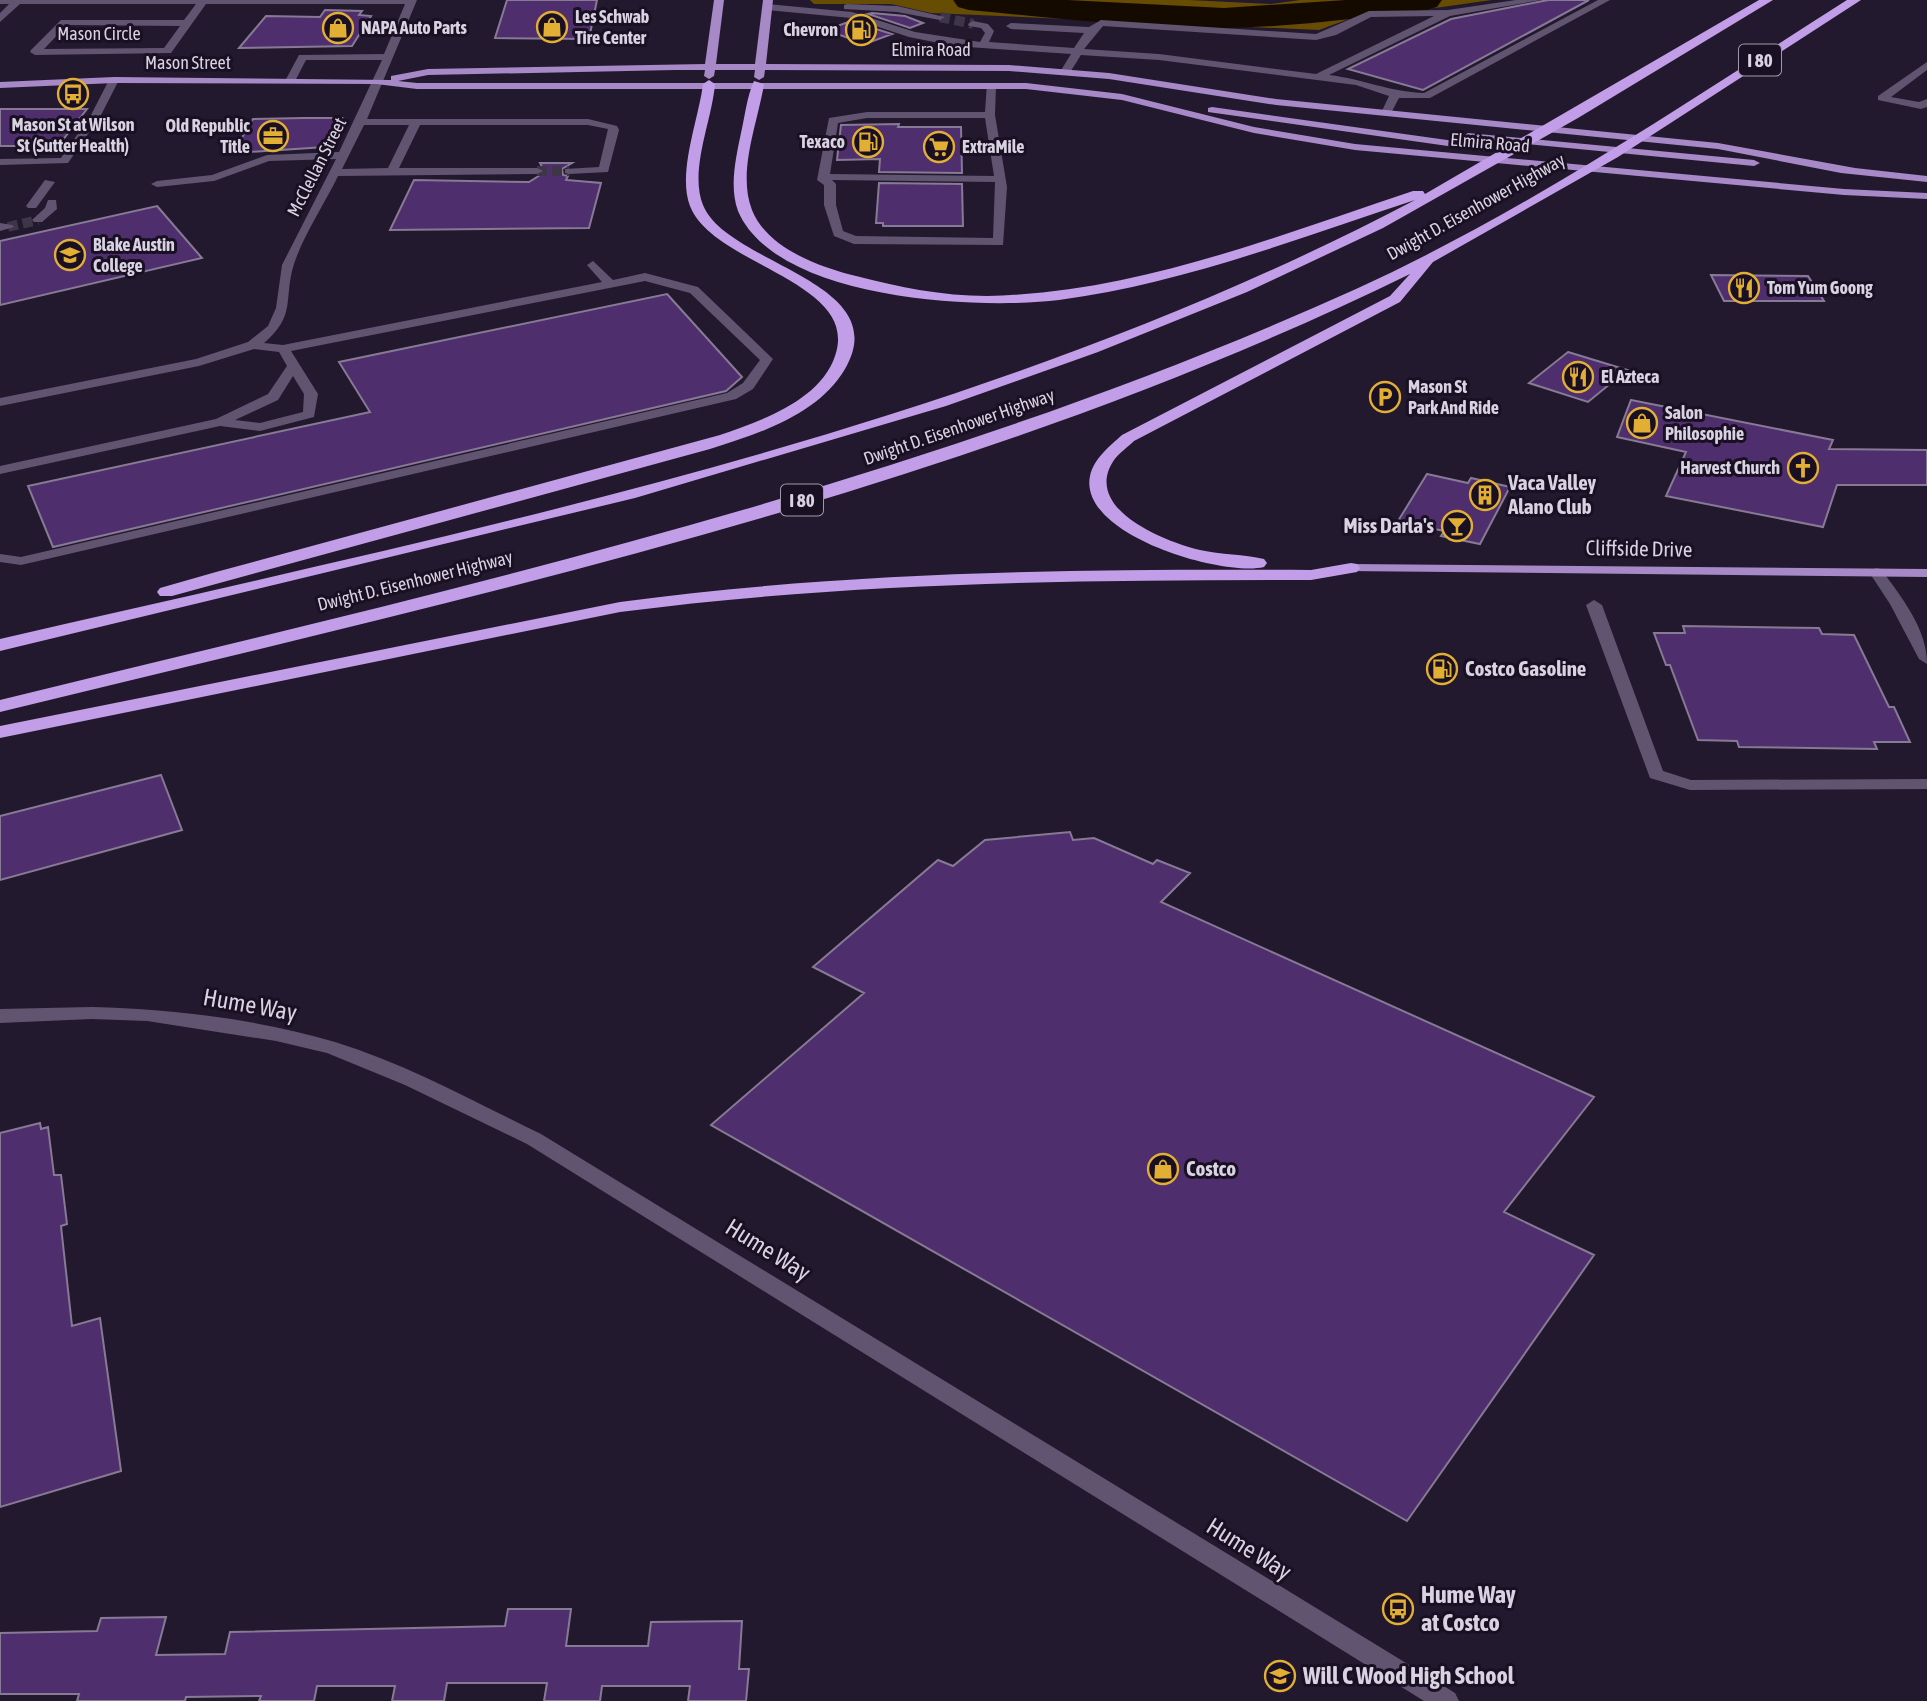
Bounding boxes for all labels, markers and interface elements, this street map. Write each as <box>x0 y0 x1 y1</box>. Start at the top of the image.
place label: Les Schwab Tire Center <box>575 6 649 48</box>
shop icon: Les Schwab Tire Center <box>535 10 569 44</box>
shop icon: NAPA Auto Parts <box>321 11 355 45</box>
fuel station icon: Chevron <box>844 13 878 47</box>
place label: NAPA Auto Parts <box>361 17 467 38</box>
place label: Chevron <box>783 19 838 40</box>
street label: Mason Circle <box>57 23 141 44</box>
street label: Elmira Road <box>891 39 971 60</box>
road number: I 80 <box>1739 44 1781 76</box>
street label: Mason Street <box>145 52 231 73</box>
bus stop icon: Mason St at Wilson St (Sutter Health) <box>56 77 90 111</box>
place label: Mason St at Wilson St (Sutter Health) <box>11 114 135 156</box>
street label: McClellan Street <box>283 114 350 220</box>
place label: Old Republic Title <box>165 115 250 157</box>
office icon: Old Republic Title <box>256 119 290 153</box>
fuel station icon: Texaco <box>851 125 885 159</box>
street label: Elmira Road <box>1449 129 1531 156</box>
supermarket icon: ExtraMile <box>922 130 956 164</box>
place label: Texaco <box>799 131 845 152</box>
place label: ExtraMile <box>962 136 1024 157</box>
street label: Dwight D. Eisenhower Highway <box>1383 149 1569 264</box>
place label: Blake Austin College <box>93 234 175 276</box>
school or university icon: Blake Austin College <box>53 238 87 272</box>
restaurant icon: Tom Yum Goong <box>1727 271 1761 305</box>
place label: Tom Yum Goong <box>1767 277 1873 298</box>
restaurant icon: El Azteca <box>1561 360 1595 394</box>
place label: El Azteca <box>1601 366 1659 387</box>
place label: Mason St Park And Ride <box>1408 376 1499 418</box>
parking icon: Mason St Park And Ride <box>1368 380 1402 414</box>
street label: Dwight D. Eisenhower Highway <box>861 384 1057 469</box>
place label: Salon Philosophie <box>1665 402 1744 444</box>
shop icon: Salon Philosophie <box>1625 406 1659 440</box>
church icon: Harvest Church <box>1786 451 1820 485</box>
place label: Harvest Church <box>1680 457 1780 478</box>
place label: Vaca Valley Alano Club <box>1507 470 1597 518</box>
building icon: Vaca Valley Alano Club <box>1468 478 1502 512</box>
road number: I 80 <box>781 485 823 516</box>
bar icon: Miss Darla's <box>1440 509 1474 543</box>
place label: Miss Darla's <box>1343 513 1435 537</box>
street label: Cliffside Drive <box>1586 535 1693 561</box>
street label: Dwight D. Eisenhower Highway <box>315 546 515 615</box>
fuel station icon: Costco Gasoline <box>1425 652 1459 686</box>
place label: Costco Gasoline <box>1465 656 1586 680</box>
street label: Hume Way <box>201 983 299 1026</box>
shop icon: Costco <box>1146 1152 1180 1186</box>
place label: Costco <box>1186 1156 1236 1180</box>
street label: Hume Way <box>721 1213 816 1286</box>
street label: Hume Way <box>1202 1512 1297 1585</box>
place label: Hume Way at Costco <box>1421 1581 1516 1636</box>
bus stop icon: Hume Way at Costco <box>1381 1592 1415 1626</box>
school or university icon: Will C Wood High School <box>1263 1659 1297 1693</box>
place label: Will C Wood High School <box>1302 1662 1515 1689</box>

